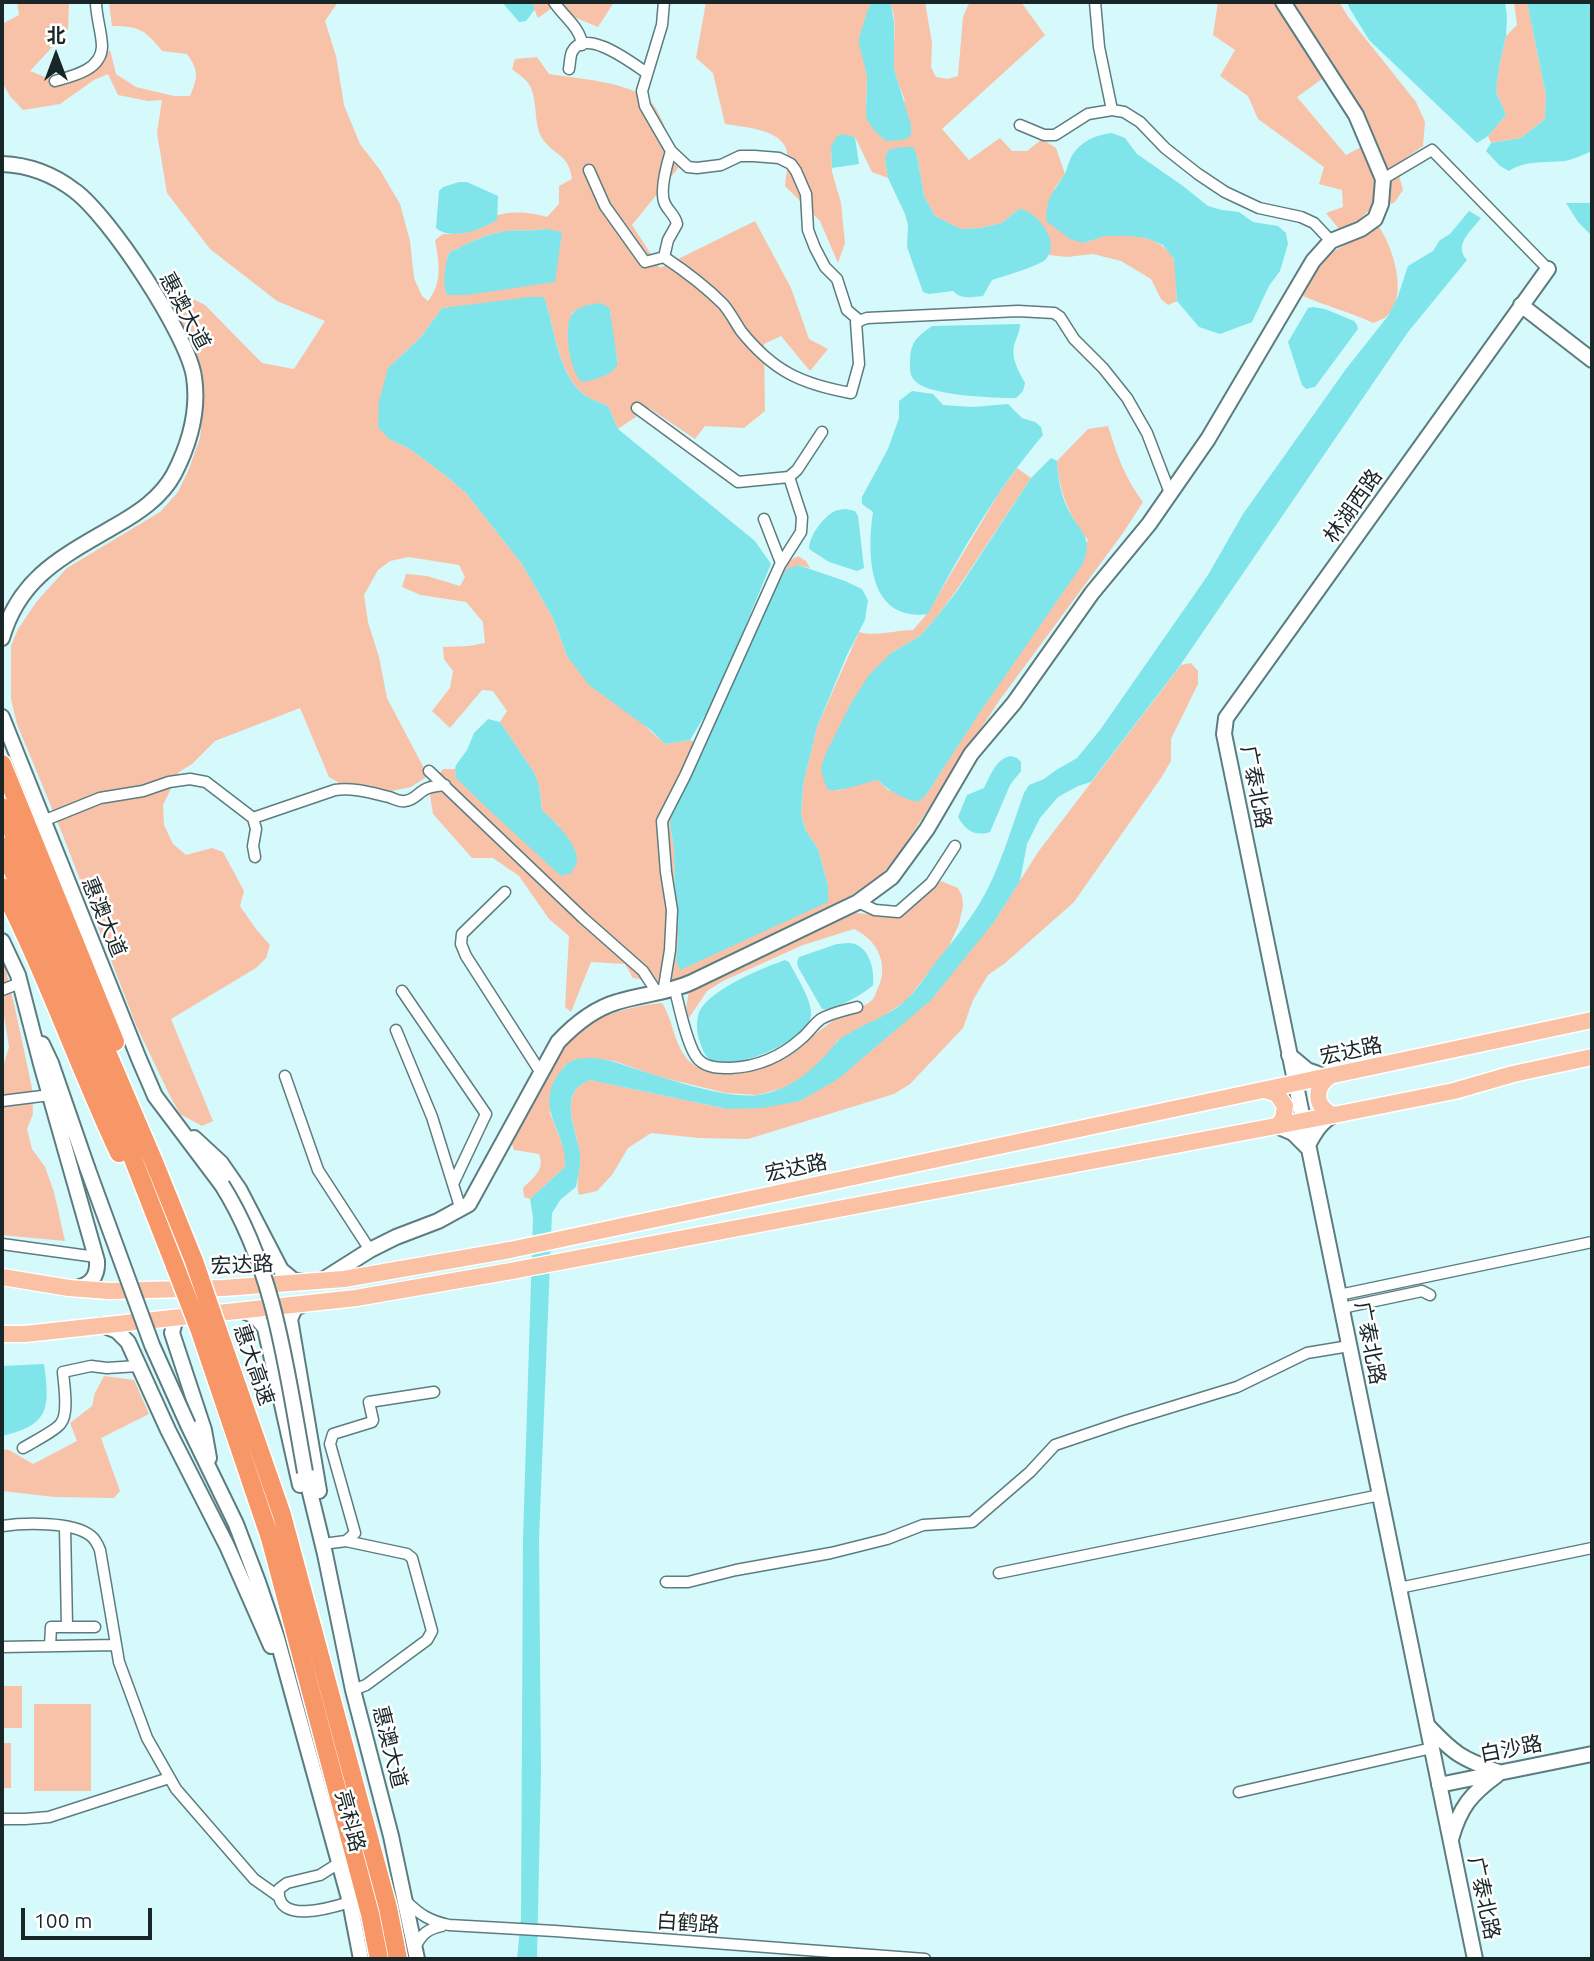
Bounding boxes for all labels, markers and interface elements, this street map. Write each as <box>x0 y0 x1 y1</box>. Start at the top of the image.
north arrow <box>21 21 91 91</box>
text: 北 <box>46 24 66 46</box>
street label: 惠澳大道 <box>154 268 216 354</box>
street label: 林湖西路 <box>1319 464 1387 548</box>
street label: 广泰北路 <box>1236 743 1276 831</box>
street label: 惠澳大道 <box>77 873 131 961</box>
street label: 宏达路 <box>1318 1032 1384 1070</box>
street label: 宏达路 <box>763 1149 829 1187</box>
street label: 宏达路 <box>210 1251 274 1279</box>
street label: 广泰北路 <box>1350 1299 1390 1387</box>
street label: 惠大高速 <box>228 1321 280 1409</box>
street label: 惠澳大道 <box>368 1703 412 1791</box>
street label: 白沙路 <box>1478 1731 1544 1767</box>
street label: 亮科路 <box>330 1787 370 1855</box>
street label: 广泰北路 <box>1463 1854 1505 1942</box>
scale bar <box>24 1895 156 1939</box>
text: 100 m <box>34 1908 92 1932</box>
street label: 白鹤路 <box>656 1908 720 1938</box>

